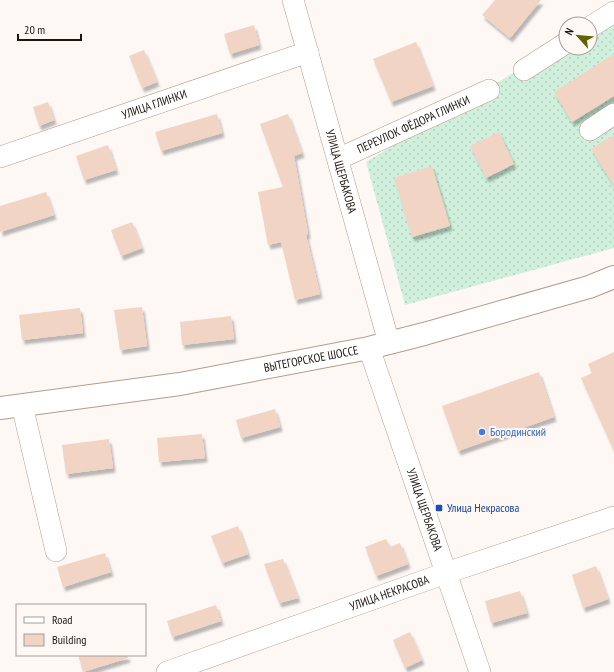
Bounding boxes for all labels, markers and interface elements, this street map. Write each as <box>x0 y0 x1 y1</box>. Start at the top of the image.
scale bar <box>18 16 81 42</box>
north arrow <box>558 16 598 56</box>
text: 20 m <box>24 22 45 37</box>
text: N <box>562 26 577 37</box>
street label: УЛИЦА ГЛИНКИ <box>120 86 189 122</box>
street label: ПЕРЕУЛОК ФЁДОРА ГЛИНКИ <box>355 92 472 156</box>
street label: УЛИЦА ЩЕРБАКОВА <box>323 128 360 215</box>
street label: ВЫТЕГОРСКОЕ ШОССЕ <box>262 342 360 375</box>
place label: Бородинский <box>490 424 546 439</box>
marker: Бородинский <box>477 427 487 437</box>
street label: УЛИЦА ЩЕРБАКОВА <box>404 466 446 553</box>
place label: Улица Некрасова <box>447 500 519 515</box>
marker: Улица Некрасова <box>434 503 444 513</box>
street label: УЛИЦА НЕКРАСОВА <box>348 572 431 614</box>
legend <box>16 604 146 656</box>
text: Road <box>52 612 72 627</box>
text: Building <box>52 632 87 647</box>

